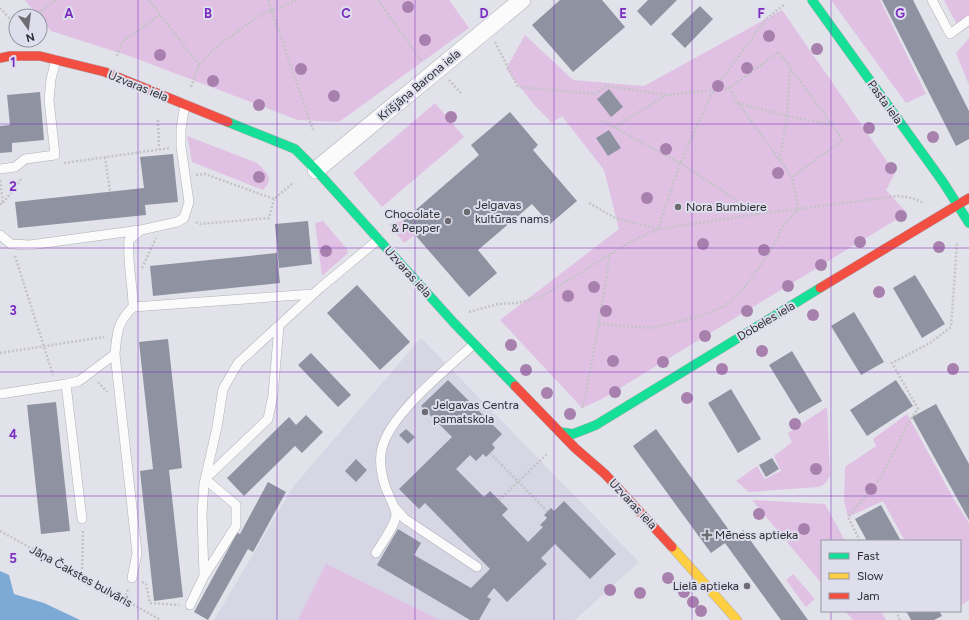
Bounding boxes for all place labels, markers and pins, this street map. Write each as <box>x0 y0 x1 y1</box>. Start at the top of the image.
place label: Jelgavas kultūras nams <box>475 198 549 226</box>
place label: Nora Bumbiere <box>686 200 767 214</box>
marker: Nora Bumbiere <box>673 202 683 212</box>
place label: Chocolate & Pepper <box>384 207 440 235</box>
marker: Jelgavas kultūras nams <box>462 207 472 217</box>
marker: Chocolate & Pepper <box>443 216 453 226</box>
place label: Jelgavas Centra pamatskola <box>433 398 519 426</box>
marker: Jelgavas Centra pamatskola <box>420 407 430 417</box>
place label: Mēness aptieka <box>715 528 798 542</box>
marker: Mēness aptieka <box>702 530 712 540</box>
place label: Lielā aptieka <box>673 579 739 593</box>
marker: Lielā aptieka <box>742 581 752 591</box>

